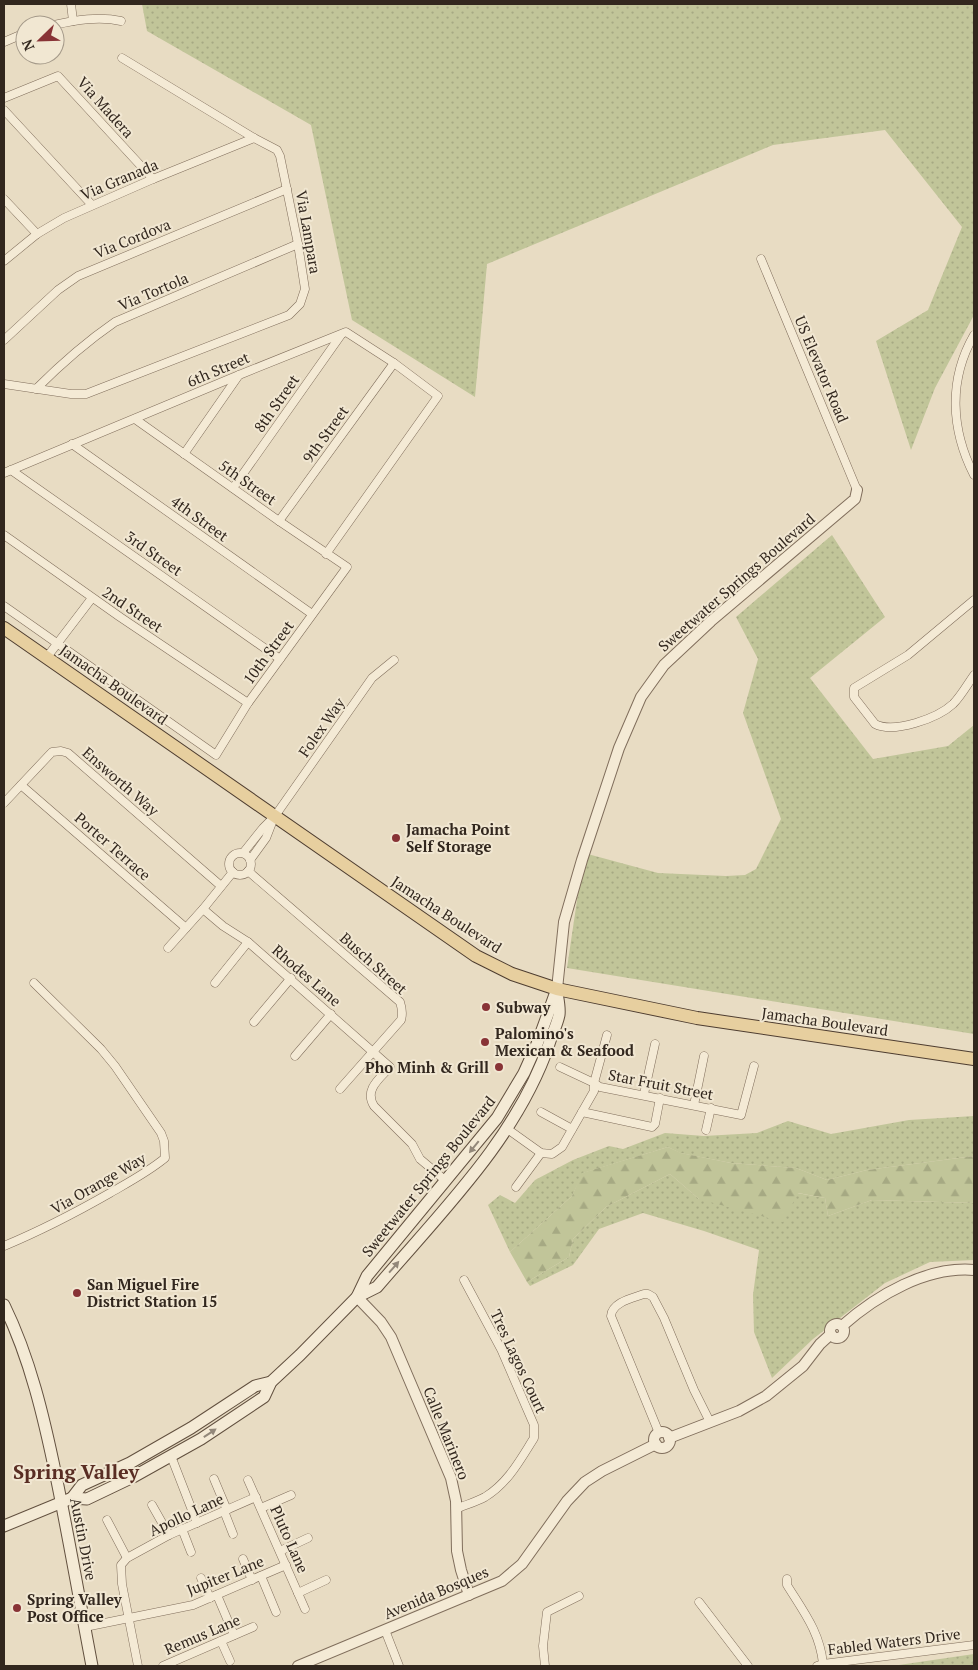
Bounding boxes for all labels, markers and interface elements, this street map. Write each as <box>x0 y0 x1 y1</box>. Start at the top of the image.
north arrow <box>15 15 65 65</box>
text: N <box>17 36 38 54</box>
street label: Via Madera <box>73 72 139 142</box>
street label: Via Granada <box>77 154 161 204</box>
street label: Via Lampara <box>292 189 326 276</box>
street label: Via Cordova <box>91 213 174 262</box>
street label: Via Tortola <box>115 267 192 315</box>
street label: US Elevator Road <box>790 313 854 425</box>
street label: 6th Street <box>184 347 253 391</box>
street label: 8th Street <box>249 370 303 436</box>
street label: 9th Street <box>298 401 353 467</box>
street label: 5th Street <box>215 455 281 509</box>
street label: 4th Street <box>167 491 233 546</box>
street label: Sweetwater Springs Boulevard <box>653 508 819 656</box>
street label: 3rd Street <box>121 526 187 580</box>
street label: 2nd Street <box>99 581 168 637</box>
street label: 10th Street <box>238 616 298 688</box>
street label: Jamacha Boulevard <box>56 639 172 729</box>
street label: Folex Way <box>293 693 349 761</box>
street label: Ensworth Way <box>79 742 164 820</box>
street label: Porter Terrace <box>71 808 155 884</box>
place label: Jamacha Point Self Storage <box>406 819 510 856</box>
marker: Jamacha Point Self Storage <box>390 832 402 844</box>
street label: Jamacha Boulevard <box>388 871 506 957</box>
street label: Busch Street <box>336 928 412 999</box>
street label: Rhodes Lane <box>268 940 346 1010</box>
place label: Subway <box>496 997 551 1017</box>
marker: Subway <box>480 1001 492 1013</box>
street label: Jamacha Boulevard <box>761 1002 889 1040</box>
place label: Palomino's Mexican & Seafood <box>495 1023 634 1060</box>
marker: Palomino's Mexican & Seafood <box>479 1036 491 1048</box>
place label: Pho Minh & Grill <box>365 1057 489 1077</box>
marker: Pho Minh & Grill <box>493 1061 505 1073</box>
street label: Star Fruit Street <box>607 1064 716 1104</box>
street label: Sweetwater Springs Boulevard <box>357 1091 499 1261</box>
one-way arrow <box>468 1140 479 1153</box>
street label: Via Orange Way <box>47 1147 150 1218</box>
one-way arrow <box>388 1261 399 1273</box>
place label: San Miguel Fire District Station 15 <box>87 1274 218 1311</box>
marker: San Miguel Fire District Station 15 <box>71 1287 83 1299</box>
street label: Tres Lagos Court <box>486 1306 552 1416</box>
street label: Calle Marinero <box>419 1383 475 1483</box>
one-way arrow <box>203 1428 216 1438</box>
district label: Spring Valley <box>13 1458 140 1485</box>
street label: Apollo Lane <box>145 1488 227 1540</box>
street label: Austin Drive <box>66 1496 102 1582</box>
street label: Pluto Lane <box>266 1502 314 1576</box>
street label: Jupiter Lane <box>183 1550 267 1600</box>
street label: Avenida Bosques <box>381 1561 491 1623</box>
place label: Spring Valley Post Office <box>27 1589 123 1626</box>
marker: Spring Valley Post Office <box>11 1602 23 1614</box>
street label: Remus Lane <box>161 1609 243 1659</box>
street label: Fabled Waters Drive <box>827 1623 961 1659</box>

